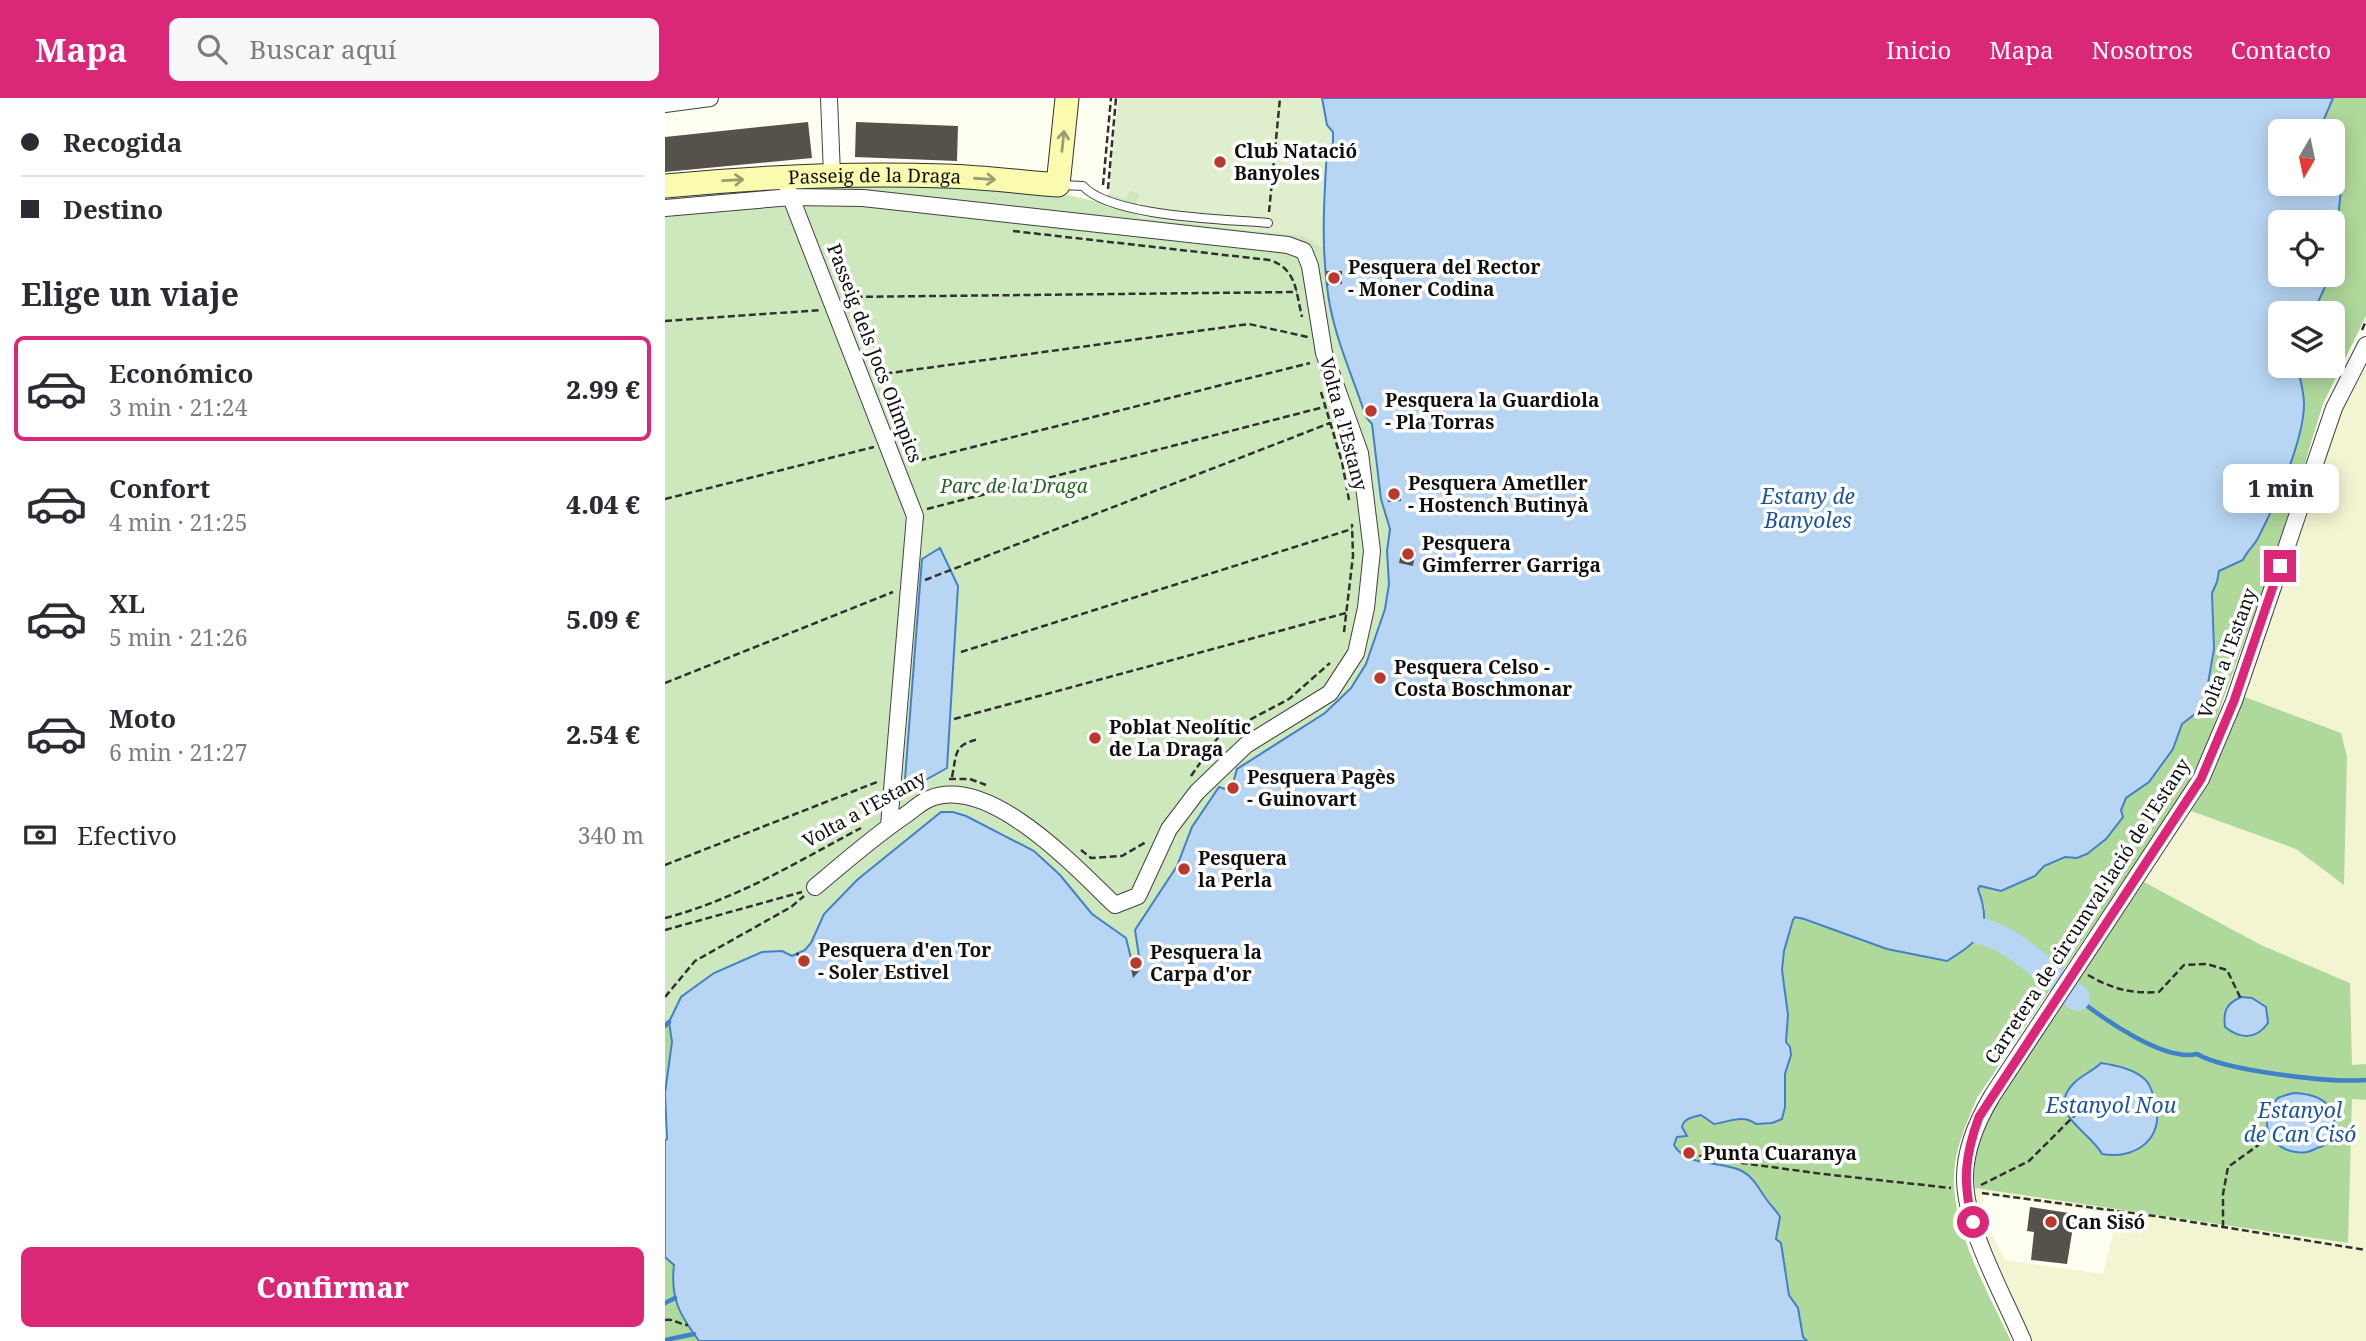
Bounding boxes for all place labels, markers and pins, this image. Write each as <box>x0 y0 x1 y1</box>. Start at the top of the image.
place label: Club Natació Banyoles <box>1234 138 1357 186</box>
marker: Club Natació Banyoles <box>1212 154 1228 170</box>
place label: Pesquera del Rector - Moner Codina <box>1348 254 1540 302</box>
marker: Pesquera del Rector - Moner Codina <box>1326 270 1342 286</box>
place label: Pesquera la Guardiola - Pla Torras <box>1385 387 1599 435</box>
marker: Pesquera la Guardiola - Pla Torras <box>1363 403 1379 419</box>
place label: Pesquera Ametller - Hostench Butinyà <box>1408 470 1589 518</box>
marker: Pesquera Ametller - Hostench Butinyà <box>1386 486 1402 502</box>
place label: Pesquera Gimferrer Garriga <box>1422 530 1601 578</box>
marker: Pesquera Gimferrer Garriga <box>1400 546 1416 562</box>
place label: Pesquera Celso - Costa Boschmonar <box>1394 654 1572 702</box>
marker: Pesquera Celso - Costa Boschmonar <box>1372 670 1388 686</box>
place label: Poblat Neolític de La Draga <box>1109 714 1251 762</box>
marker: Poblat Neolític de La Draga <box>1087 730 1103 746</box>
place label: Pesquera Pagès - Guinovart <box>1247 764 1395 812</box>
marker: Pesquera Pagès - Guinovart <box>1225 780 1241 796</box>
place label: Pesquera la Perla <box>1198 845 1287 893</box>
marker: Pesquera la Perla <box>1176 861 1192 877</box>
place label: Pesquera d'en Tor - Soler Estivel <box>818 937 991 985</box>
place label: Pesquera la Carpa d'or <box>1150 939 1262 987</box>
marker: Pesquera d'en Tor - Soler Estivel <box>796 953 812 969</box>
marker: Pesquera la Carpa d'or <box>1128 955 1144 971</box>
place label: Punta Cuaranya <box>1703 1140 1857 1166</box>
marker: Punta Cuaranya <box>1681 1145 1697 1161</box>
place label: Can Sisó <box>2065 1209 2145 1235</box>
marker: Can Sisó <box>2043 1214 2059 1230</box>

